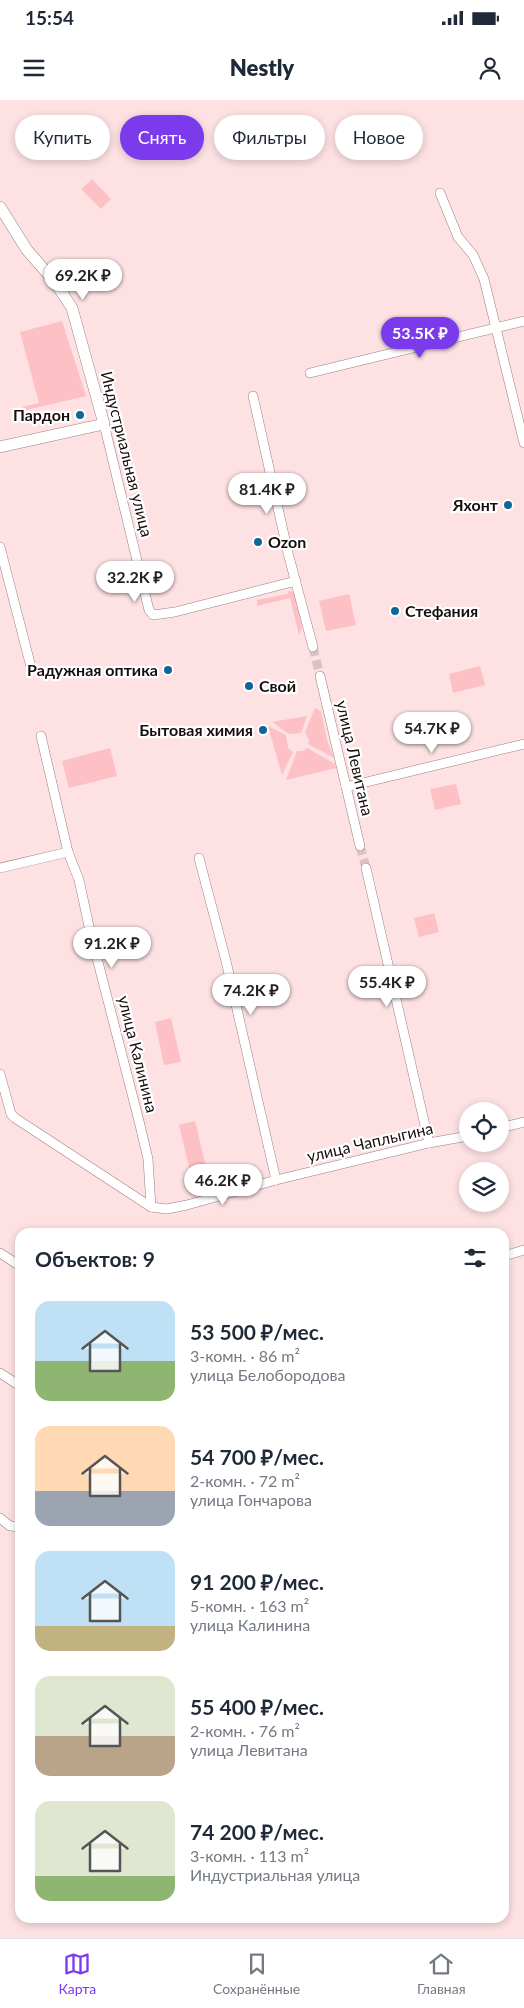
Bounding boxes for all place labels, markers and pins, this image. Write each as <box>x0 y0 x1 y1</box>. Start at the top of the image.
pin: 69.2K ₽ <box>37 258 129 301</box>
pin: 53.5K ₽ <box>374 316 466 359</box>
place label: Пардон <box>13 405 70 424</box>
marker: Пардон <box>74 409 86 421</box>
pin: 81.4K ₽ <box>221 472 313 515</box>
place label: Яхонт <box>452 495 499 514</box>
marker: Яхонт <box>502 499 514 511</box>
place label: Ozon <box>268 532 306 551</box>
marker: Ozon <box>252 536 264 548</box>
pin: 32.2K ₽ <box>89 560 181 603</box>
place label: Стефания <box>405 601 478 620</box>
marker: Стефания <box>389 605 401 617</box>
place label: Радужная оптика <box>27 660 158 679</box>
marker: Радужная оптика <box>162 664 174 676</box>
place label: Свой <box>259 676 296 695</box>
marker: Свой <box>243 680 255 692</box>
pin: 54.7K ₽ <box>386 712 478 754</box>
place label: Бытовая химия <box>139 720 253 739</box>
marker: Бытовая химия <box>257 724 269 736</box>
pin: 91.2K ₽ <box>66 926 158 969</box>
pin: 55.4K ₽ <box>341 966 433 1008</box>
pin: 74.2K ₽ <box>205 974 297 1016</box>
pin: 46.2K ₽ <box>177 1164 269 1206</box>

